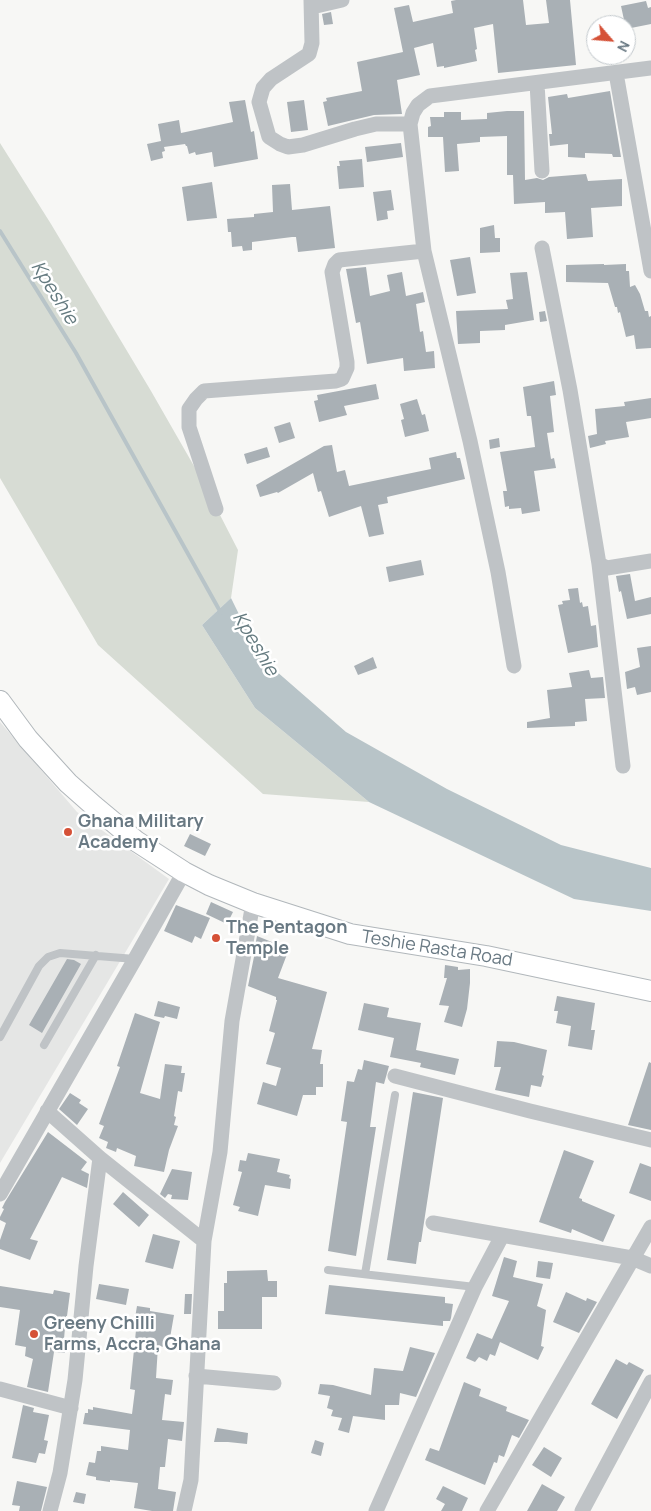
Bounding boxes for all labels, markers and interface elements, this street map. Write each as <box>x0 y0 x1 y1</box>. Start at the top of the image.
north arrow <box>586 15 636 65</box>
text: N <box>613 38 635 55</box>
water label: Kpeshie <box>26 257 82 329</box>
water label: Kpeshie <box>227 608 283 680</box>
place label: Ghana Military Academy <box>78 811 204 854</box>
marker: Ghana Military Academy <box>62 826 74 838</box>
place label: The Pentagon Temple <box>226 917 347 960</box>
street label: Teshie Rasta Road <box>360 926 514 972</box>
marker: The Pentagon Temple <box>210 932 222 944</box>
place label: Greeny Chilli Farms, Accra, Ghana <box>44 1313 221 1356</box>
marker: Greeny Chilli Farms, Accra, Ghana <box>28 1328 40 1340</box>

